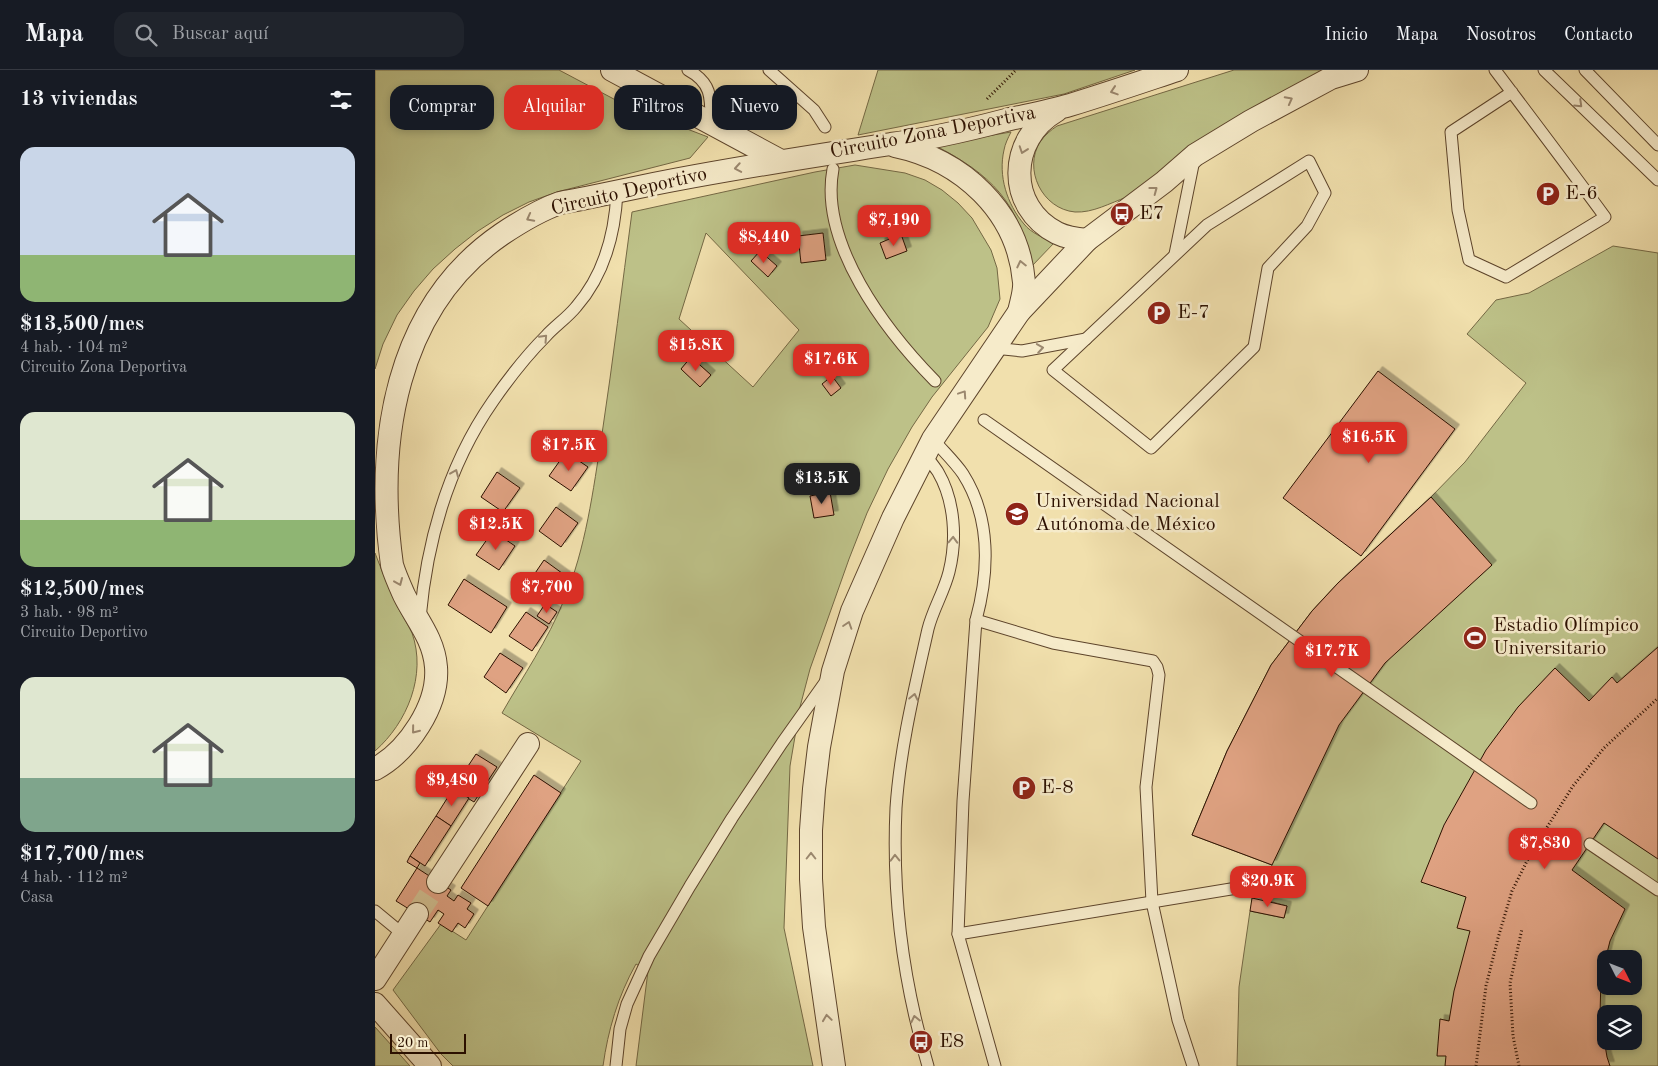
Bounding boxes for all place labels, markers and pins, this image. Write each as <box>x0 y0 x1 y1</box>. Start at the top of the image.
parking icon: E-6 <box>1535 181 1561 207</box>
place label: E-6 <box>1565 184 1598 204</box>
bus stop icon: E7 <box>1109 201 1135 227</box>
pin: $7,190 <box>853 204 935 247</box>
place label: E7 <box>1139 204 1164 224</box>
pin: $8,440 <box>723 222 805 264</box>
parking icon: E-7 <box>1146 300 1172 326</box>
place label: E-7 <box>1177 303 1210 323</box>
pin: $15.8K <box>655 330 737 372</box>
pin: $17.6K <box>790 344 872 386</box>
pin: $16.5K <box>1328 422 1410 464</box>
pin: $17.5K <box>528 430 610 472</box>
pin: $13.5K <box>781 462 863 505</box>
place label: Universidad Nacional Autónoma de México <box>1035 492 1220 535</box>
school or university icon: Universidad Nacional Autónoma de México <box>1004 501 1030 527</box>
pin: $12.5K <box>455 508 537 551</box>
pin: $7,700 <box>506 572 588 614</box>
place label: Estadio Olímpico Universitario <box>1493 616 1639 659</box>
sports icon: Estadio Olímpico Universitario <box>1462 625 1488 651</box>
pin: $17.7K <box>1291 636 1373 678</box>
pin: $9,480 <box>411 764 493 807</box>
parking icon: E-8 <box>1011 775 1037 801</box>
place label: E-8 <box>1041 778 1074 798</box>
pin: $7,830 <box>1504 828 1586 870</box>
pin: $20.9K <box>1227 866 1309 908</box>
bus stop icon: E8 <box>908 1029 934 1055</box>
place label: E8 <box>939 1032 964 1052</box>

